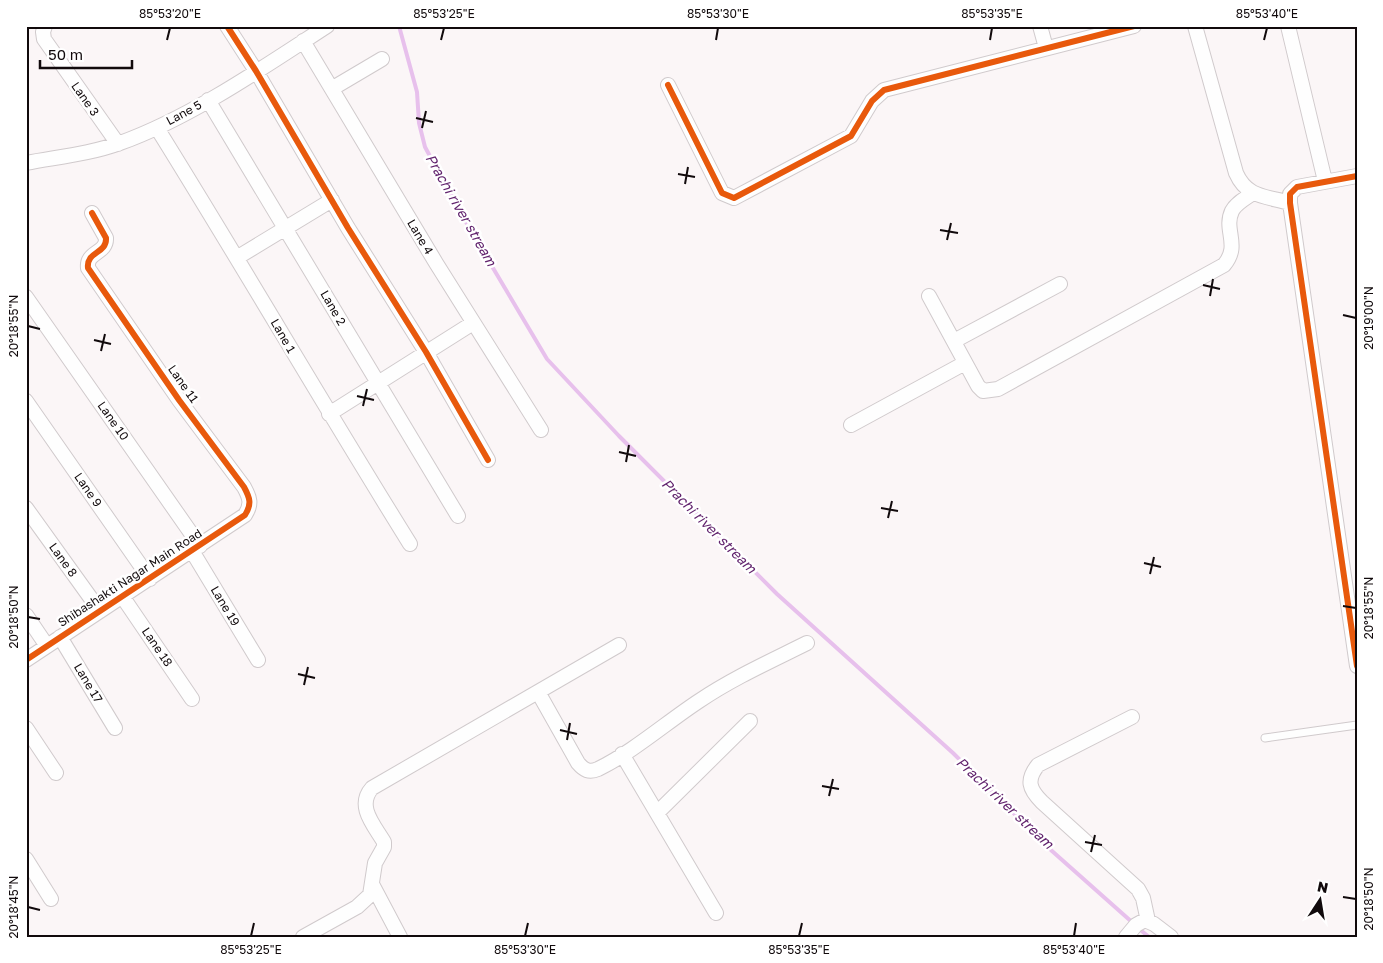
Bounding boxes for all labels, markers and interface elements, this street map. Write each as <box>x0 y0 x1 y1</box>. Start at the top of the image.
text: 85°53'20"E <box>139 6 201 21</box>
text: 85°53'25"E <box>413 6 475 21</box>
text: 85°53'30"E <box>687 6 749 21</box>
text: 85°53'35"E <box>961 6 1023 21</box>
text: 85°53'40"E <box>1236 6 1298 21</box>
scale bar <box>40 38 132 70</box>
text: 50 m <box>48 45 83 63</box>
street label: Lane 3 <box>68 79 102 119</box>
street label: Lane 5 <box>163 97 204 128</box>
water label: Prachi river stream <box>422 151 501 269</box>
street label: Lane 4 <box>404 216 437 257</box>
text: 20°19'00"N <box>1361 286 1376 350</box>
street label: Lane 2 <box>317 288 349 328</box>
text: 20°18'55"N <box>6 295 21 357</box>
street label: Lane 1 <box>268 316 299 356</box>
street label: Lane 11 <box>165 362 202 406</box>
street label: Lane 10 <box>95 398 132 443</box>
street label: Lane 9 <box>71 470 106 510</box>
water label: Prachi river stream <box>659 475 761 577</box>
street label: Shibashakti Nagar Main Road <box>55 525 205 630</box>
street label: Lane 8 <box>46 540 81 580</box>
text: 20°18'55"N <box>1361 577 1376 639</box>
street label: Lane 19 <box>208 583 243 629</box>
text: 20°18'50"N <box>6 585 21 649</box>
street label: Lane 18 <box>139 624 176 669</box>
street label: Lane 17 <box>71 660 106 705</box>
water label: Prachi river stream <box>953 753 1058 852</box>
text: 20°18'50"N <box>1361 867 1376 931</box>
text: 20°18'45"N <box>6 876 21 938</box>
north arrow <box>1296 876 1346 926</box>
text: N <box>1316 877 1330 896</box>
text: 85°53'25"E <box>220 942 282 957</box>
text: 85°53'30"E <box>494 942 556 957</box>
text: 85°53'35"E <box>768 942 830 957</box>
text: 85°53'40"E <box>1043 942 1105 957</box>

